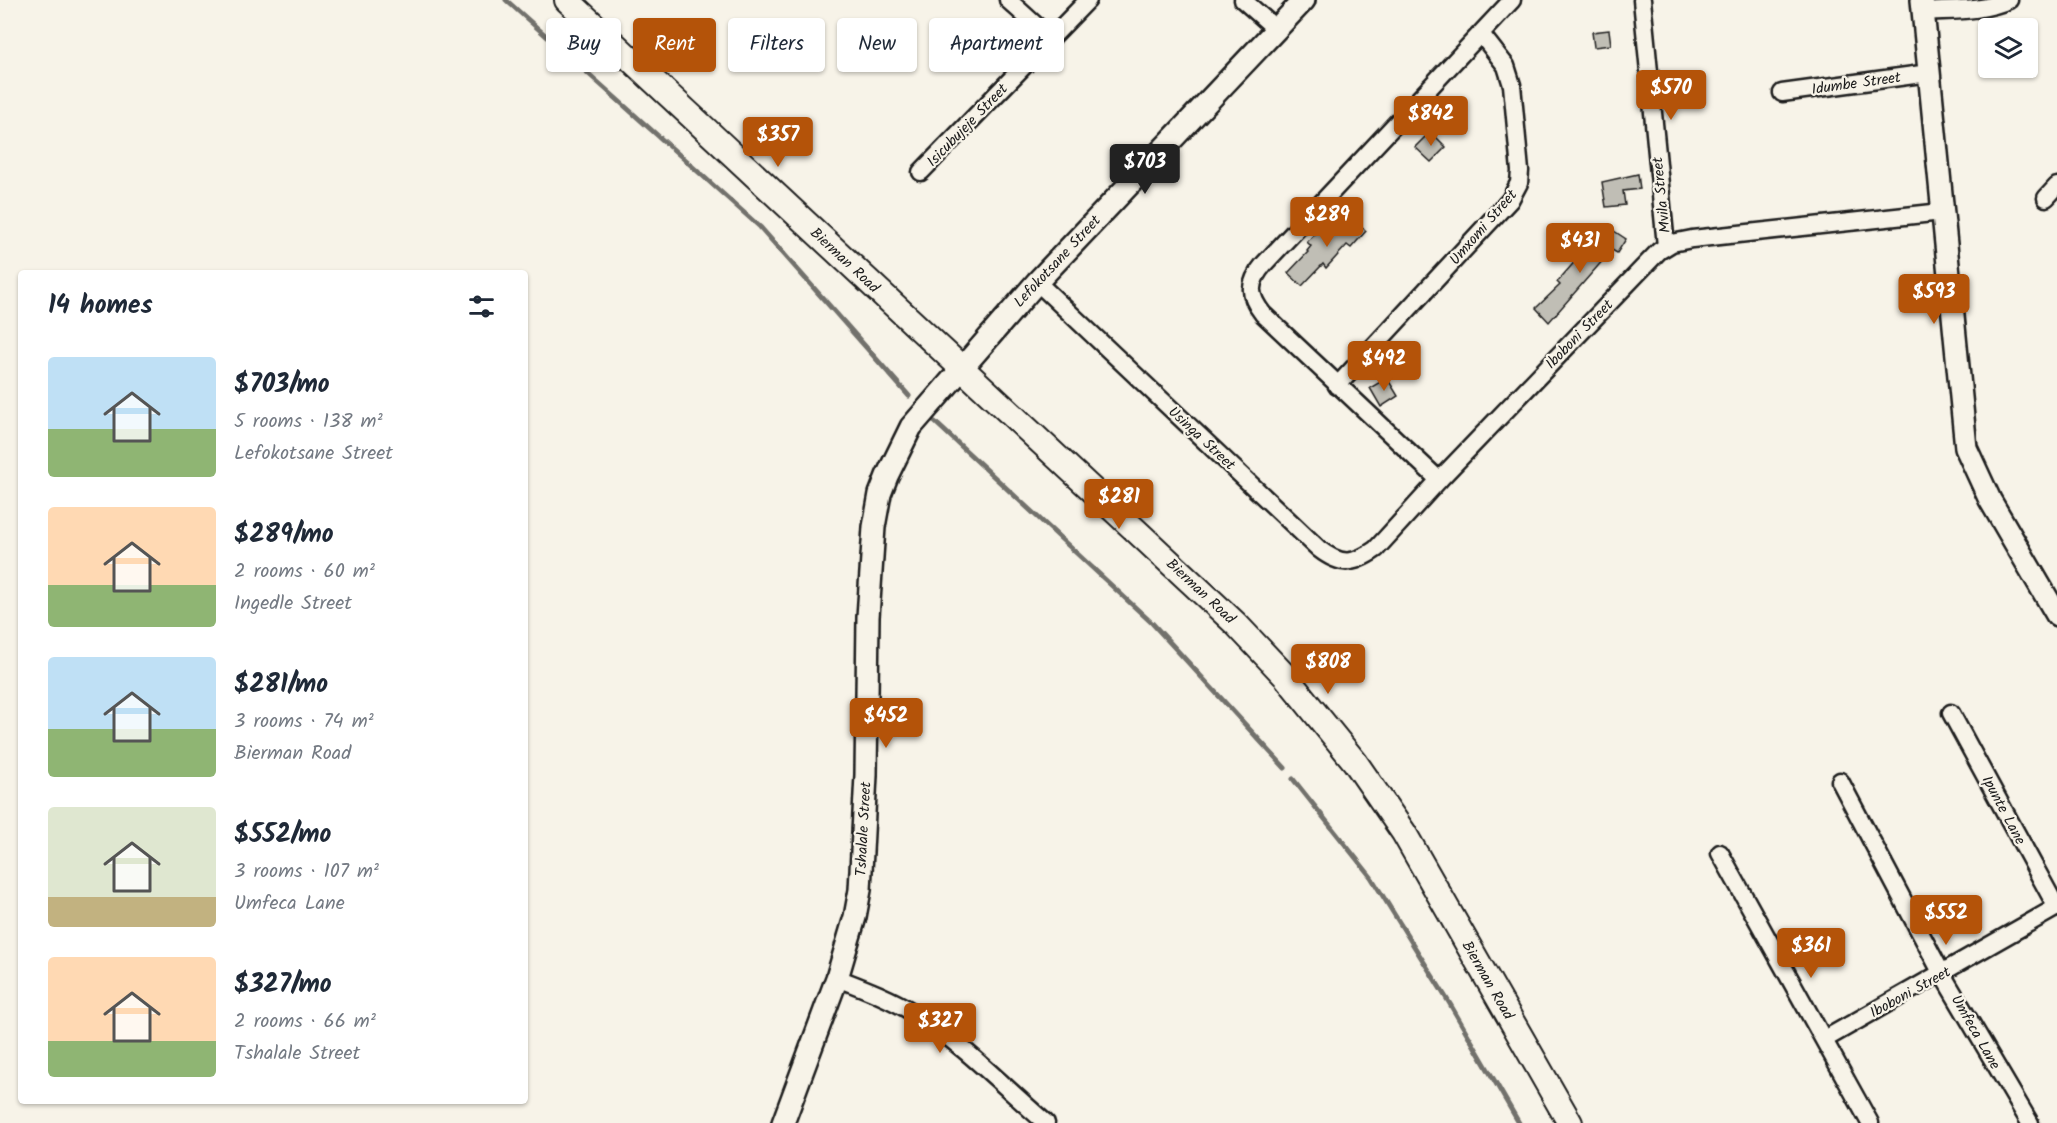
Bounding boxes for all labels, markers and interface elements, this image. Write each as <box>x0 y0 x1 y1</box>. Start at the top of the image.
chip: Buy <box>546 18 621 72</box>
chip: Rent <box>633 18 716 72</box>
chip: Filters <box>728 18 825 72</box>
chip: New <box>837 18 917 72</box>
chip: Apartment <box>929 18 1064 72</box>
map controls <box>1978 18 2038 78</box>
button: layers <box>1978 18 2038 78</box>
street label: Idumbe Street <box>1810 66 1903 102</box>
pin: $570 <box>1635 70 1707 121</box>
text: $570 <box>1650 73 1692 105</box>
street label: Isicubujeje Street <box>921 78 1014 173</box>
pin: $842 <box>1395 96 1467 147</box>
text: $842 <box>1408 99 1454 131</box>
pin: $357 <box>742 117 814 168</box>
text: $357 <box>757 120 799 152</box>
pin: $703 <box>1109 144 1181 195</box>
text: $703 <box>1124 147 1166 179</box>
street label: Mvila Street <box>1646 155 1678 234</box>
street label: Umxomi Street <box>1444 184 1524 271</box>
pin: $289 <box>1291 197 1363 248</box>
text: $289 <box>1304 200 1350 232</box>
street label: Lefokotsane Street <box>1008 210 1107 313</box>
street label: Bierman Road <box>804 222 885 300</box>
pin: $431 <box>1544 223 1616 274</box>
text: $431 <box>1560 226 1600 258</box>
pin: $593 <box>1898 274 1970 325</box>
text: $593 <box>1912 277 1956 309</box>
text: 14 homes <box>48 285 153 327</box>
icon: filters <box>465 290 498 323</box>
street label: Iboboni Street <box>1540 294 1620 375</box>
pin: $492 <box>1348 341 1420 392</box>
text: $492 <box>1362 344 1406 376</box>
text: $703/mo <box>234 364 330 406</box>
icon: home <box>96 381 168 453</box>
street label: Usinga Street <box>1162 401 1241 477</box>
text: 5 rooms · 138 m² <box>234 406 383 438</box>
text: Lefokotsane Street <box>234 438 393 470</box>
pin: $281 <box>1083 479 1155 530</box>
text: $281 <box>1098 482 1140 514</box>
text: $289/mo <box>234 514 334 556</box>
icon: home <box>96 531 168 603</box>
street label: Bierman Road <box>1160 553 1241 631</box>
text: 2 rooms · 60 m² <box>234 556 375 588</box>
text: Ingedle Street <box>234 588 352 620</box>
pin: $808 <box>1292 644 1364 695</box>
text: $808 <box>1305 647 1351 679</box>
text: $281/mo <box>234 664 328 706</box>
icon: home <box>96 681 168 753</box>
pin: $452 <box>850 698 922 749</box>
text: $452 <box>864 701 908 733</box>
text: 3 rooms · 74 m² <box>234 706 374 738</box>
text: Bierman Road <box>234 738 351 770</box>
street label: Ipunte Lane <box>1975 771 2032 850</box>
street label: Tshalale Street <box>850 781 878 877</box>
text: $552/mo <box>234 814 331 856</box>
icon: home <box>96 831 168 903</box>
text: 3 rooms · 107 m² <box>234 856 379 888</box>
text: Umfeca Lane <box>234 888 345 920</box>
pin: $552 <box>1910 895 1982 946</box>
text: $552 <box>1924 898 1968 930</box>
pin: $361 <box>1775 928 1847 979</box>
text: $361 <box>1791 931 1831 963</box>
street label: Bierman Road <box>1455 936 1520 1025</box>
street label: Iboboni Street <box>1865 961 1956 1025</box>
text: $327/mo <box>234 964 332 1006</box>
icon: home <box>96 981 168 1053</box>
street label: Umfeca Lane <box>1944 991 2006 1075</box>
pin: $327 <box>904 1003 976 1054</box>
text: 2 rooms · 66 m² <box>234 1006 376 1038</box>
text: $327 <box>918 1006 962 1038</box>
text: Tshalale Street <box>234 1038 360 1070</box>

